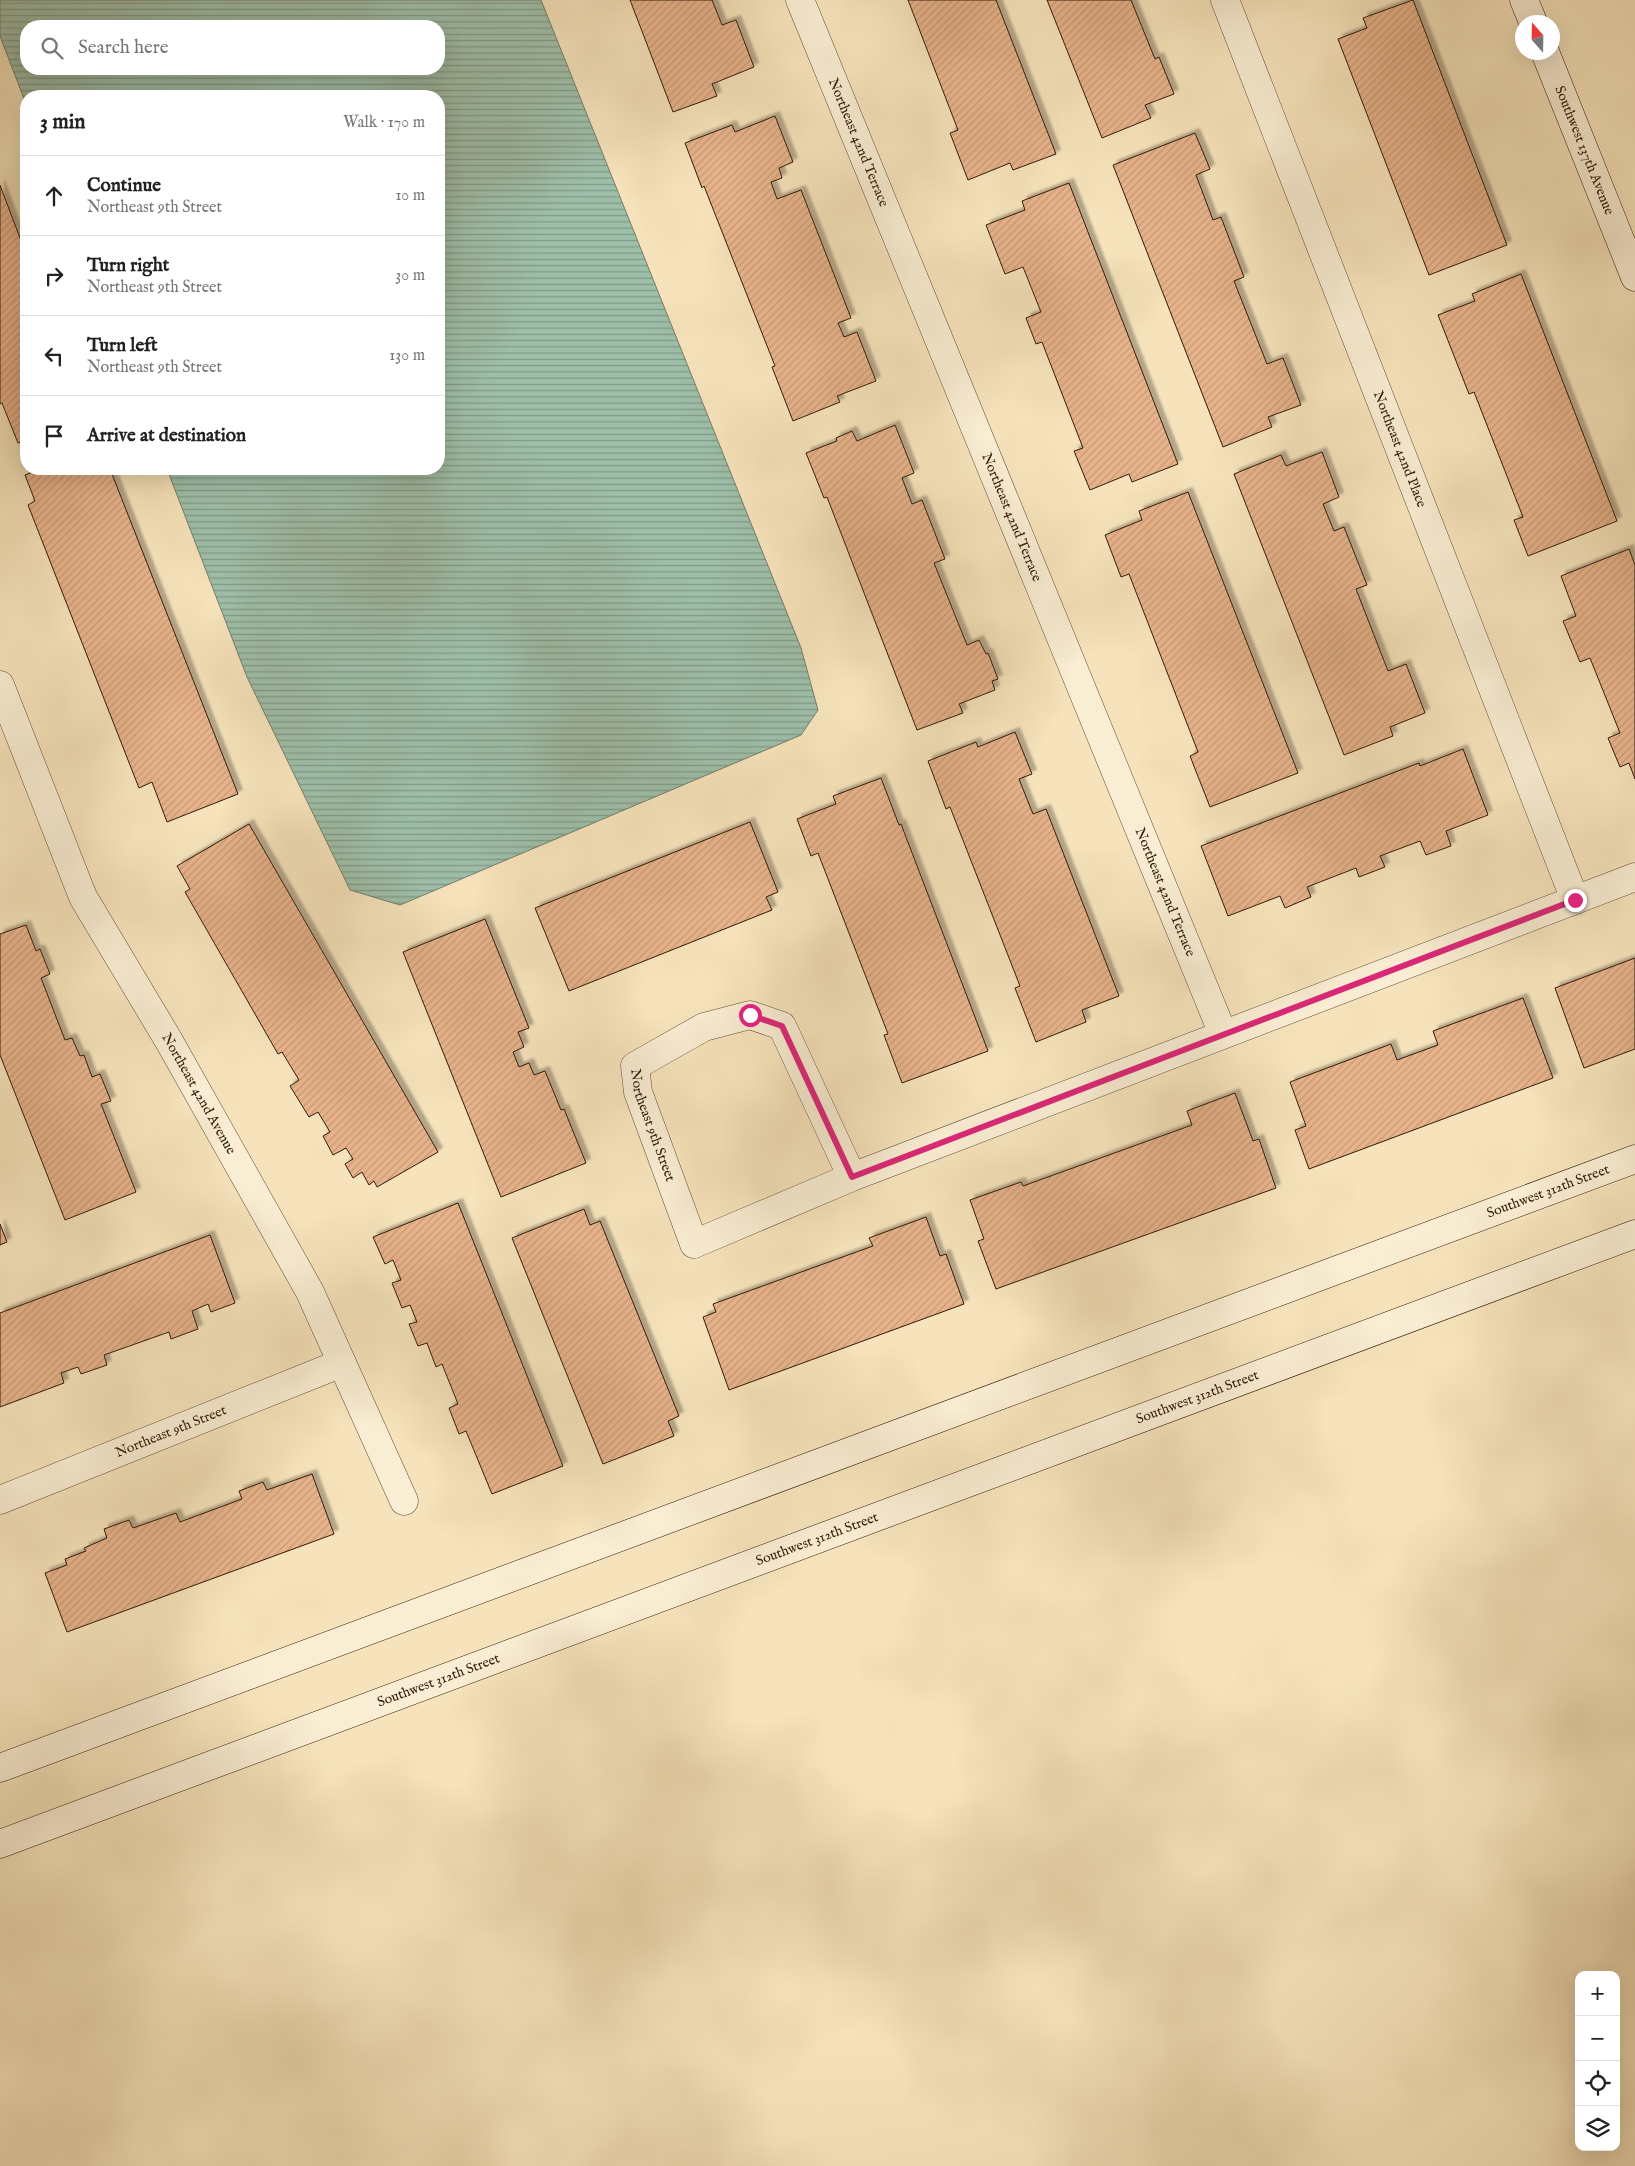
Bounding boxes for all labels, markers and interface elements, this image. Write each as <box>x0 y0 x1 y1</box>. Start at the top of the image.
north arrow <box>1515 15 1560 60</box>
search box <box>20 20 445 75</box>
icon: search <box>38 34 66 62</box>
text: Search here <box>78 36 169 60</box>
street label: Northeast 42nd Terrace <box>824 75 893 210</box>
street label: Southwest 137th Avenue <box>1550 83 1618 218</box>
text: 3 min <box>40 109 85 136</box>
text: Walk · 170 m <box>343 113 425 133</box>
text: Continue <box>87 174 161 198</box>
icon: ahead <box>40 182 68 210</box>
text: 10 m <box>395 186 425 206</box>
text: Northeast 9th Street <box>87 198 222 218</box>
text: Turn right <box>87 254 169 278</box>
icon: right <box>40 262 68 290</box>
text: 30 m <box>395 266 425 286</box>
text: Northeast 9th Street <box>87 278 222 298</box>
text: Turn left <box>87 334 158 358</box>
icon: left <box>40 342 68 370</box>
text: 130 m <box>389 346 425 366</box>
text: Northeast 9th Street <box>87 358 222 378</box>
street label: Northeast 42nd Place <box>1369 388 1431 511</box>
icon: arrive <box>40 422 68 450</box>
text: Arrive at destination <box>87 424 246 448</box>
street label: Northeast 42nd Terrace <box>977 450 1046 585</box>
street label: Northeast 42nd Terrace <box>1131 825 1200 960</box>
route end <box>1564 889 1587 912</box>
route start <box>739 1004 762 1027</box>
street label: Northeast 42nd Avenue <box>157 1030 240 1158</box>
street label: Northeast 9th Street <box>626 1068 679 1184</box>
street label: Southwest 312th Street <box>1484 1160 1612 1222</box>
street label: Southwest 312th Street <box>1134 1366 1261 1428</box>
street label: Northeast 9th Street <box>113 1401 229 1462</box>
street label: Southwest 312th Street <box>753 1508 881 1570</box>
street label: Southwest 312th Street <box>375 1649 502 1711</box>
map controls <box>1575 1971 1620 2151</box>
button: + <box>1575 1971 1620 2016</box>
button: − <box>1575 2016 1620 2061</box>
button: locate <box>1575 2061 1620 2106</box>
button: layers <box>1575 2106 1620 2151</box>

